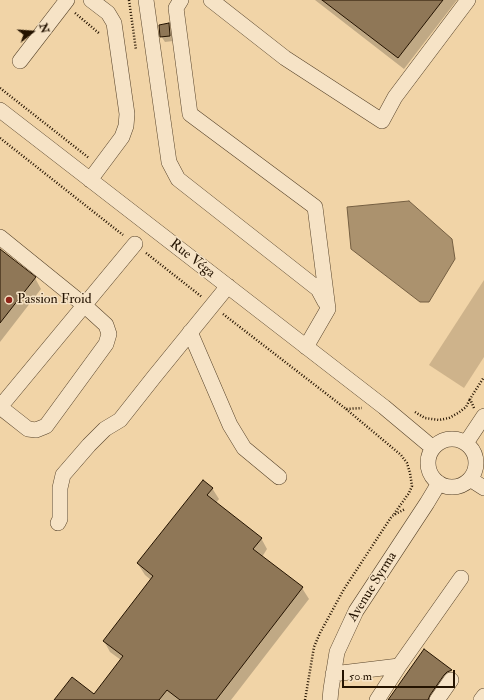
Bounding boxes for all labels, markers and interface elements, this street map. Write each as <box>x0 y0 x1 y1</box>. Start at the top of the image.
north arrow <box>12 12 52 52</box>
text: N <box>36 22 52 35</box>
street label: Rue Véga <box>166 236 218 282</box>
place label: Passion Froid <box>17 292 92 308</box>
marker: Passion Froid <box>4 295 14 305</box>
street label: Avenue Syrma <box>345 549 401 625</box>
scale bar <box>344 662 457 688</box>
text: 50 m <box>349 669 372 684</box>

